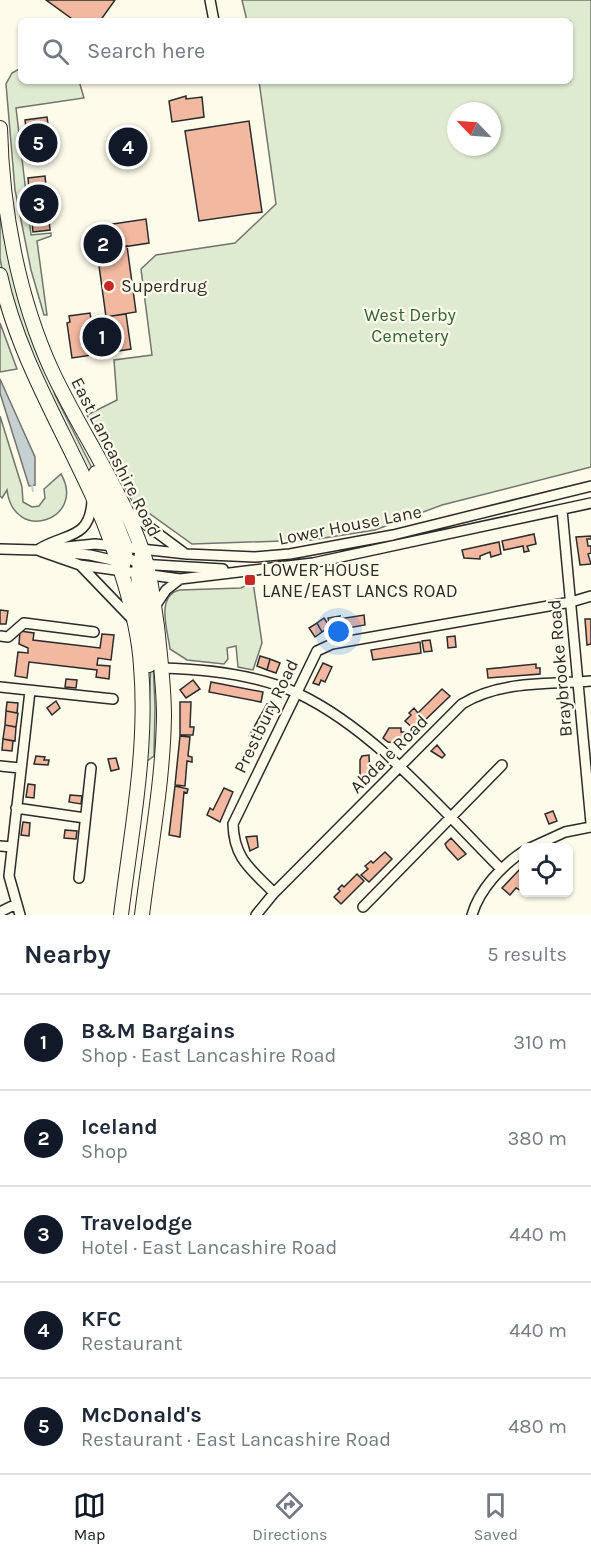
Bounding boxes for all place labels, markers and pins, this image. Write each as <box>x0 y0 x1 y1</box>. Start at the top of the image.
pin: 5 <box>18 120 57 166</box>
pin: 4 <box>108 124 148 170</box>
pin: 3 <box>20 182 58 226</box>
pin: 2 <box>84 222 122 266</box>
place label: Superdrug <box>121 275 207 297</box>
marker: Superdrug <box>102 279 116 293</box>
pin: 1 <box>82 314 122 360</box>
place label: LOWER HOUSE LANE/EAST LANCS ROAD <box>262 559 458 602</box>
marker: LOWER HOUSE LANE/EAST LANCS ROAD <box>243 573 257 587</box>

